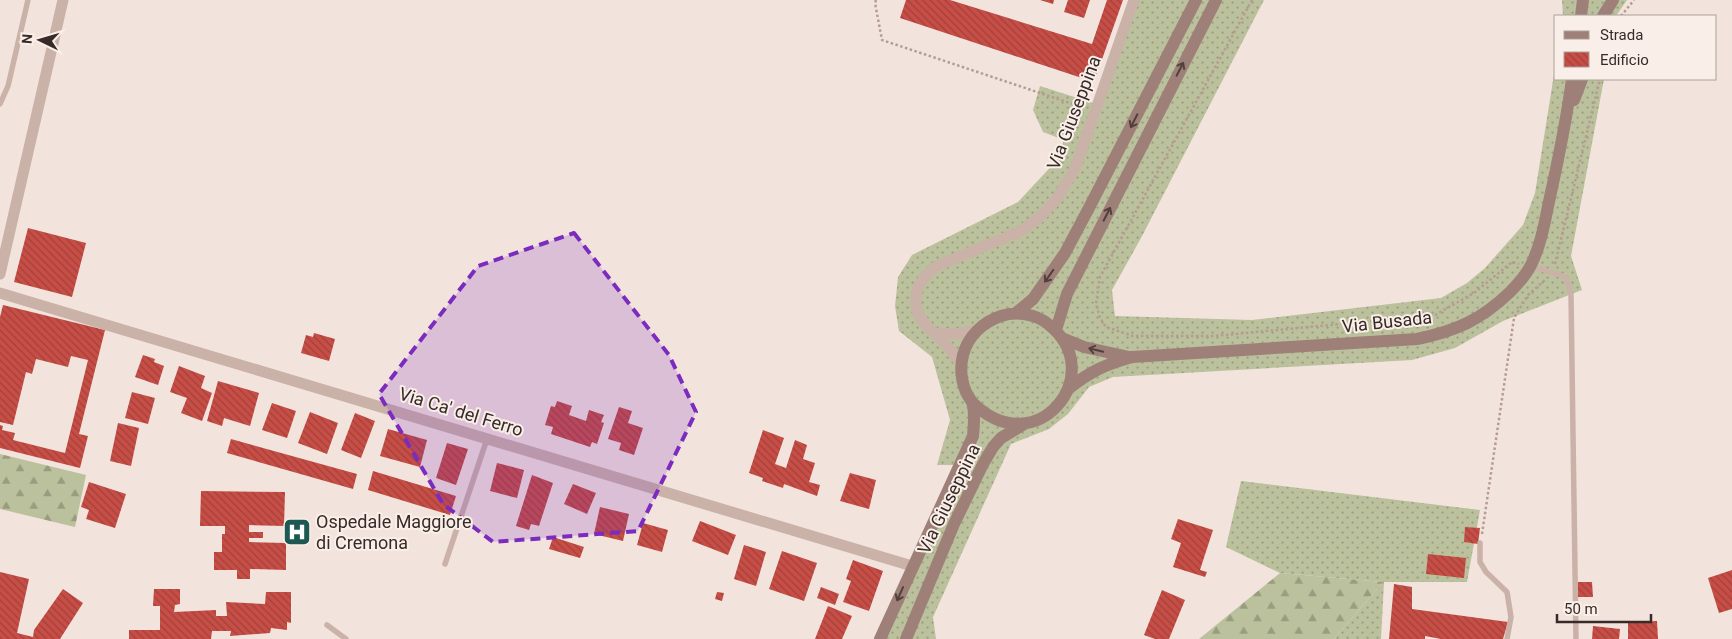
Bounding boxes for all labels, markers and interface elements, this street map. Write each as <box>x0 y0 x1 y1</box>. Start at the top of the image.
north arrow <box>15 15 65 65</box>
legend <box>1554 15 1717 80</box>
text: Strada <box>1600 26 1643 44</box>
text: N <box>19 33 35 44</box>
text: Edificio <box>1600 51 1649 69</box>
street label: Via Giuseppina <box>1042 53 1105 173</box>
one-way arrow <box>1176 62 1186 77</box>
one-way arrow <box>1129 114 1139 129</box>
one-way arrow <box>1103 207 1112 222</box>
one-way arrow <box>1044 269 1054 283</box>
street label: Via Busada <box>1341 306 1433 337</box>
one-way arrow <box>1089 345 1105 354</box>
street label: Via Ca' del Ferro <box>397 383 526 440</box>
street label: Via Giuseppina <box>913 440 984 557</box>
place label: Ospedale Maggiore di Cremona <box>316 511 472 553</box>
hospital icon: Ospedale Maggiore di Cremona <box>282 517 312 547</box>
one-way arrow <box>895 586 905 601</box>
scale bar <box>1557 592 1651 624</box>
text: 50 m <box>1564 600 1598 618</box>

